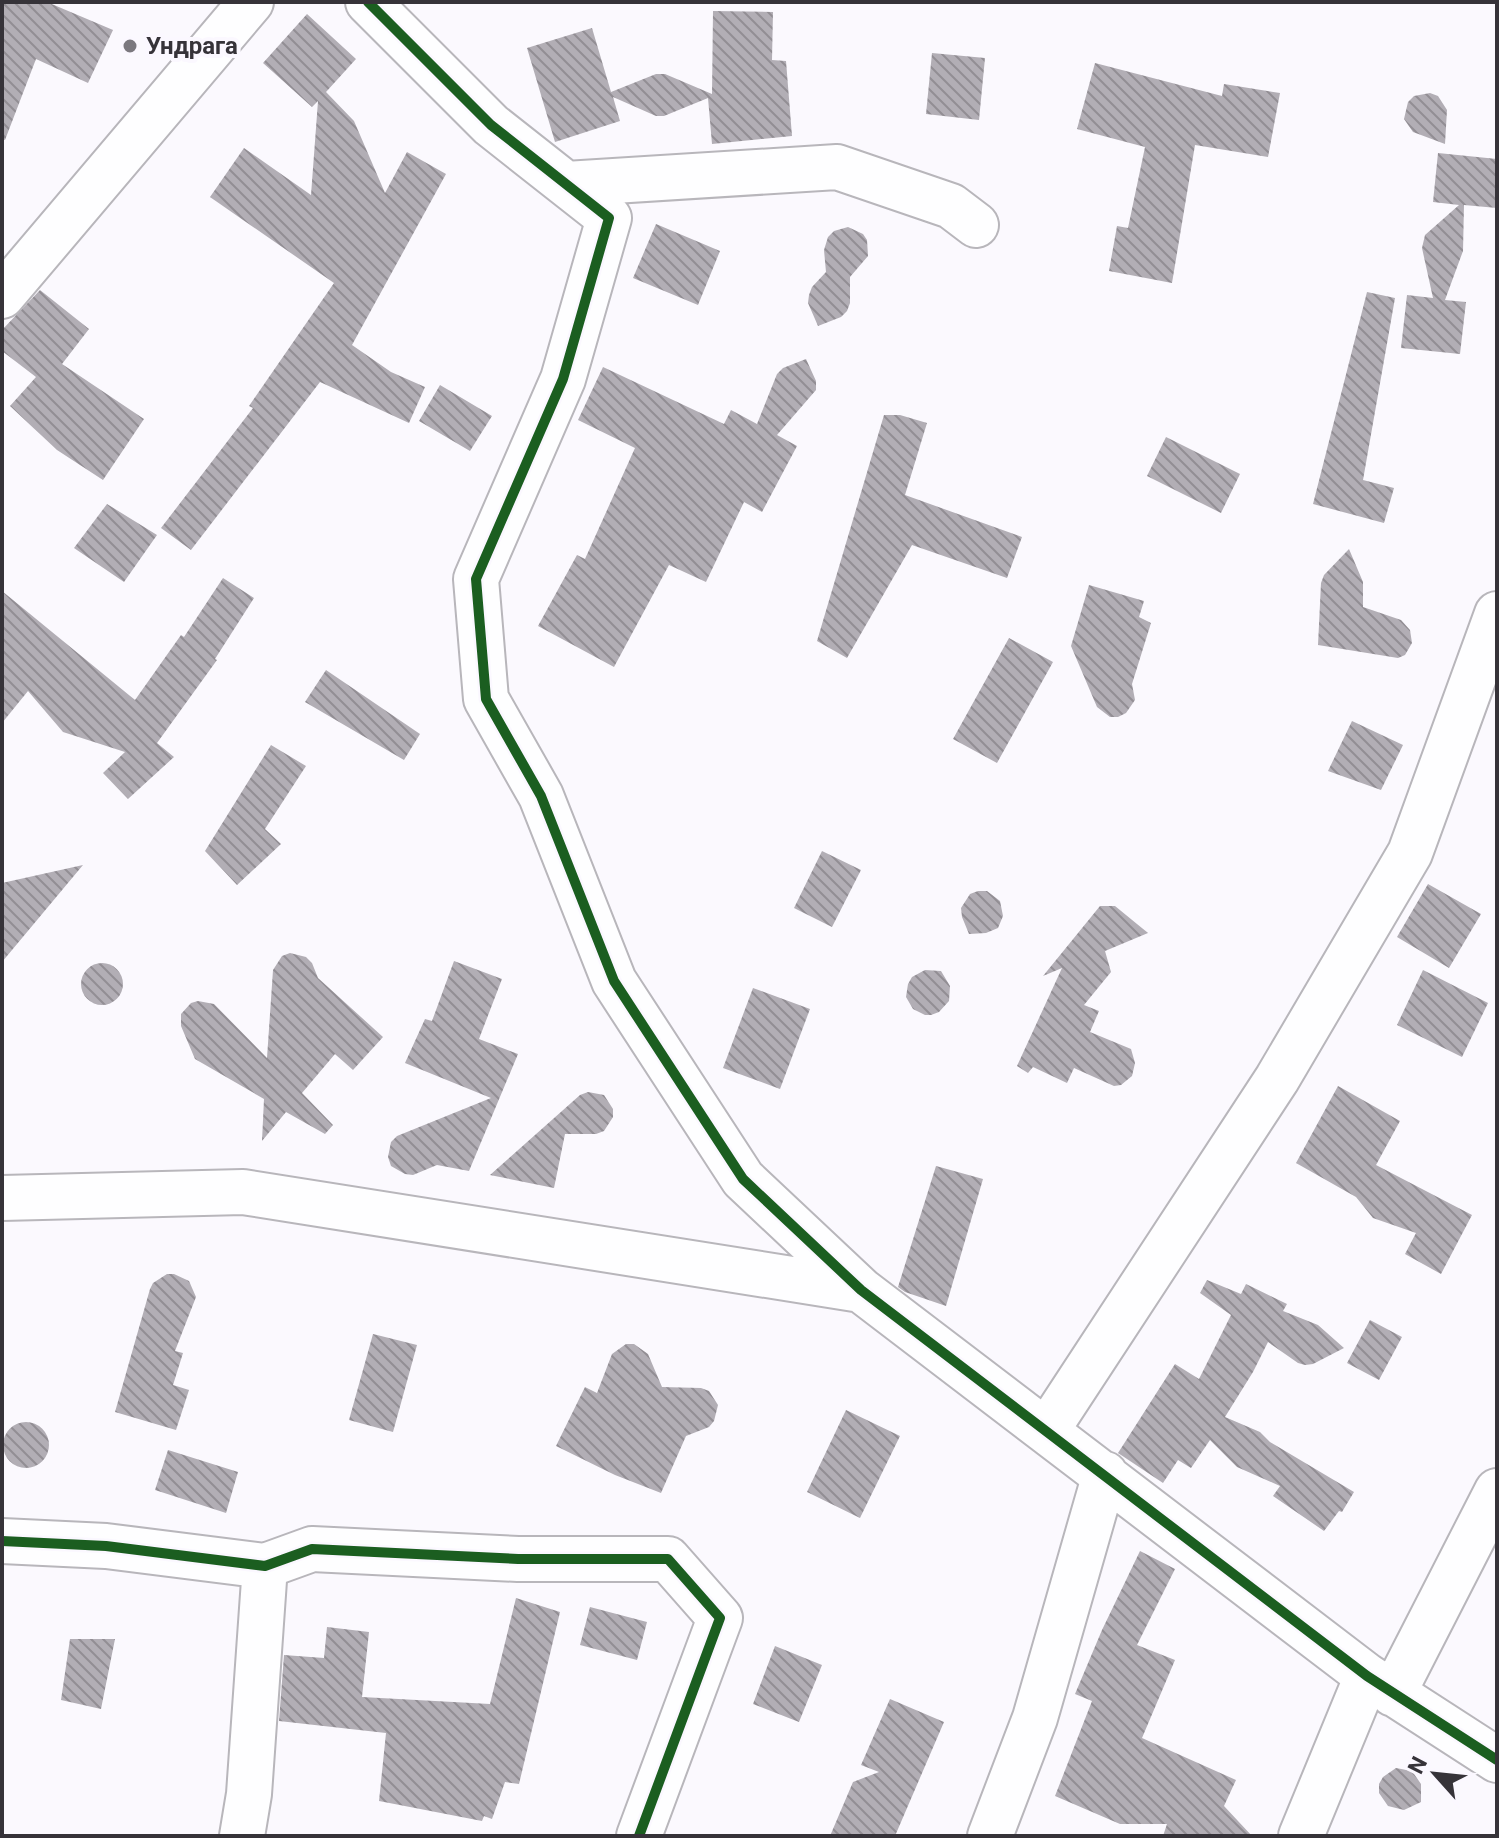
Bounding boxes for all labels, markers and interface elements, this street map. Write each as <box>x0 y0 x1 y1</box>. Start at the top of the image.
place label: Ундрага <box>146 32 238 60</box>
marker: Ундрага <box>121 37 139 55</box>
north arrow <box>1395 1734 1475 1814</box>
text: N <box>1403 1753 1432 1778</box>

